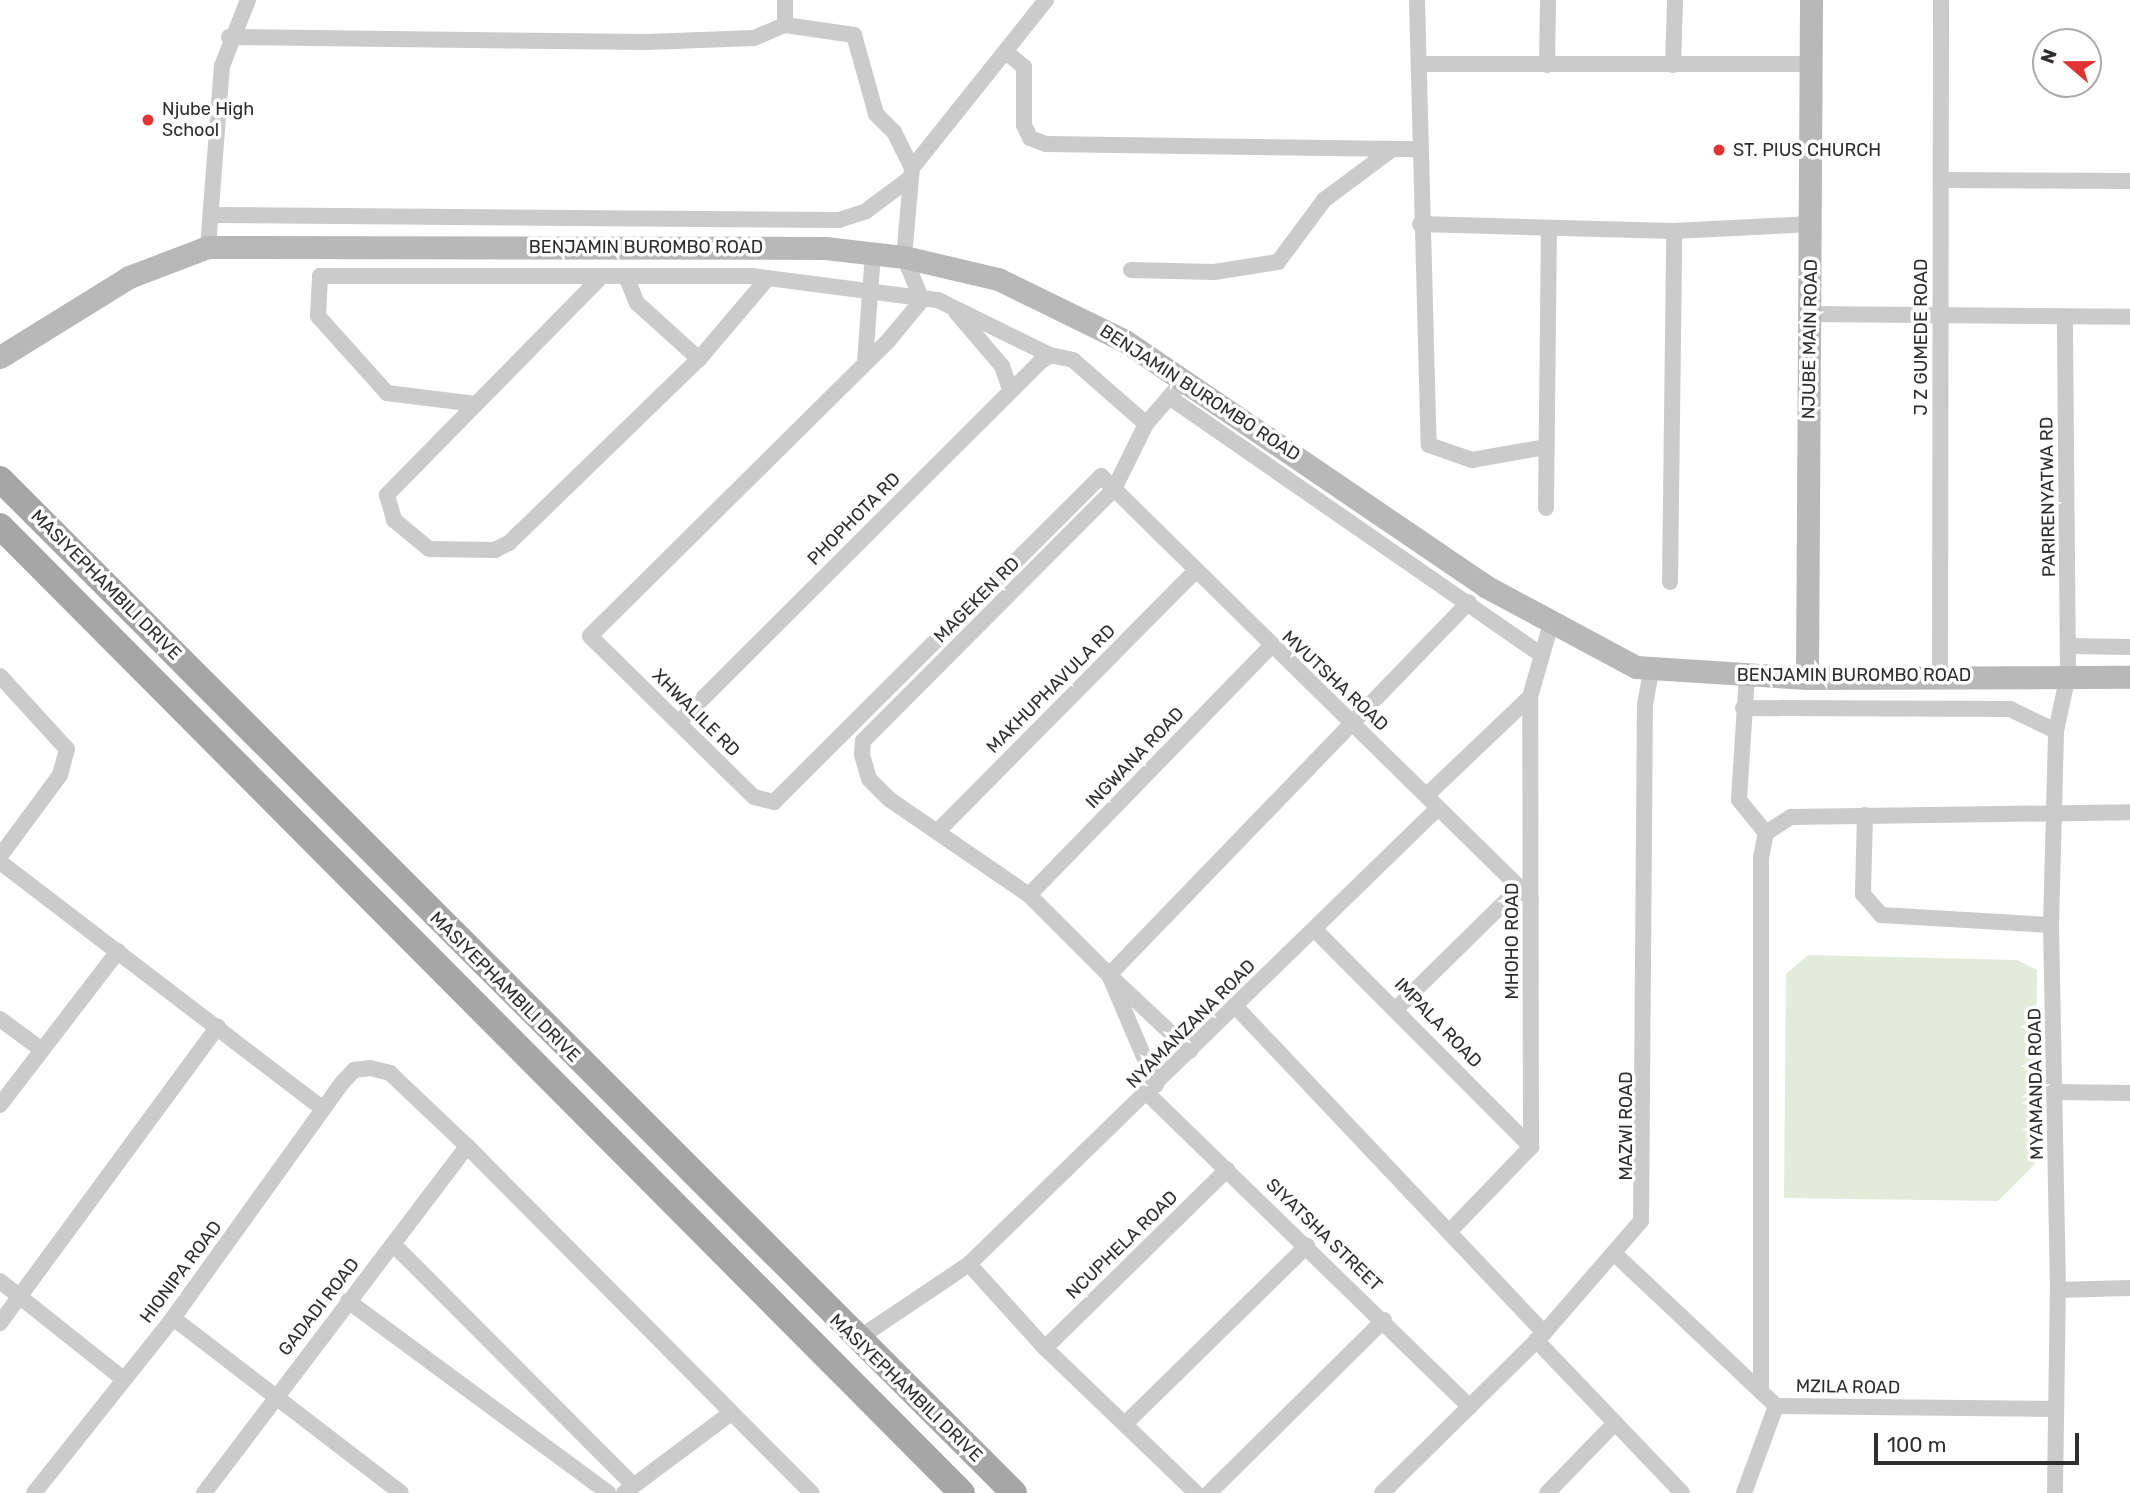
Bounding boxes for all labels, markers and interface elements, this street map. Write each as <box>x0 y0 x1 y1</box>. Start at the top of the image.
north arrow <box>2032 28 2102 98</box>
text: N <box>2036 46 2062 67</box>
place label: Njube High School <box>162 99 254 142</box>
marker: Njube High School <box>140 112 156 128</box>
place label: ST. PIUS CHURCH <box>1733 139 1881 161</box>
marker: ST. PIUS CHURCH <box>1711 142 1727 158</box>
street label: BENJAMIN BUROMBO ROAD <box>529 236 763 258</box>
street label: J Z GUMEDE ROAD <box>1910 258 1932 416</box>
street label: NJUBE MAIN ROAD <box>1798 259 1822 419</box>
street label: BENJAMIN BUROMBO ROAD <box>1096 320 1304 466</box>
street label: PARIRENYATWA RD <box>2036 416 2060 578</box>
street label: PHOPHOTA RD <box>803 468 905 570</box>
street label: MASIYEPHAMBILI DRIVE <box>26 505 186 665</box>
street label: MAGEKEN RD <box>930 553 1024 647</box>
street label: MAKHUPHAVULA RD <box>982 620 1120 758</box>
street label: MVUTSHA ROAD <box>1277 626 1393 736</box>
street label: BENJAMIN BUROMBO ROAD <box>1737 664 1971 686</box>
street label: XHWALILE RD <box>648 665 744 761</box>
street label: INGWANA ROAD <box>1081 703 1189 813</box>
street label: MHOHO ROAD <box>1501 883 1523 999</box>
street label: MASIYEPHAMBILI DRIVE <box>425 907 585 1067</box>
street label: NYAMANZANA ROAD <box>1122 955 1260 1093</box>
street label: IMPALA ROAD <box>1390 973 1486 1073</box>
street label: MYAMANDA ROAD <box>2024 1008 2048 1160</box>
street label: MAZWI ROAD <box>1615 1071 1637 1181</box>
street label: SIYATSHA STREET <box>1261 1174 1387 1296</box>
street label: NCUPHELA ROAD <box>1062 1186 1182 1304</box>
street label: HIONIPA ROAD <box>135 1216 227 1328</box>
street label: GADADI ROAD <box>274 1254 364 1360</box>
street label: MASIYEPHAMBILI DRIVE <box>825 1309 987 1467</box>
street label: MZILA ROAD <box>1795 1375 1901 1399</box>
scale bar <box>1878 1420 2083 1464</box>
text: 100 m <box>1887 1432 1946 1457</box>

